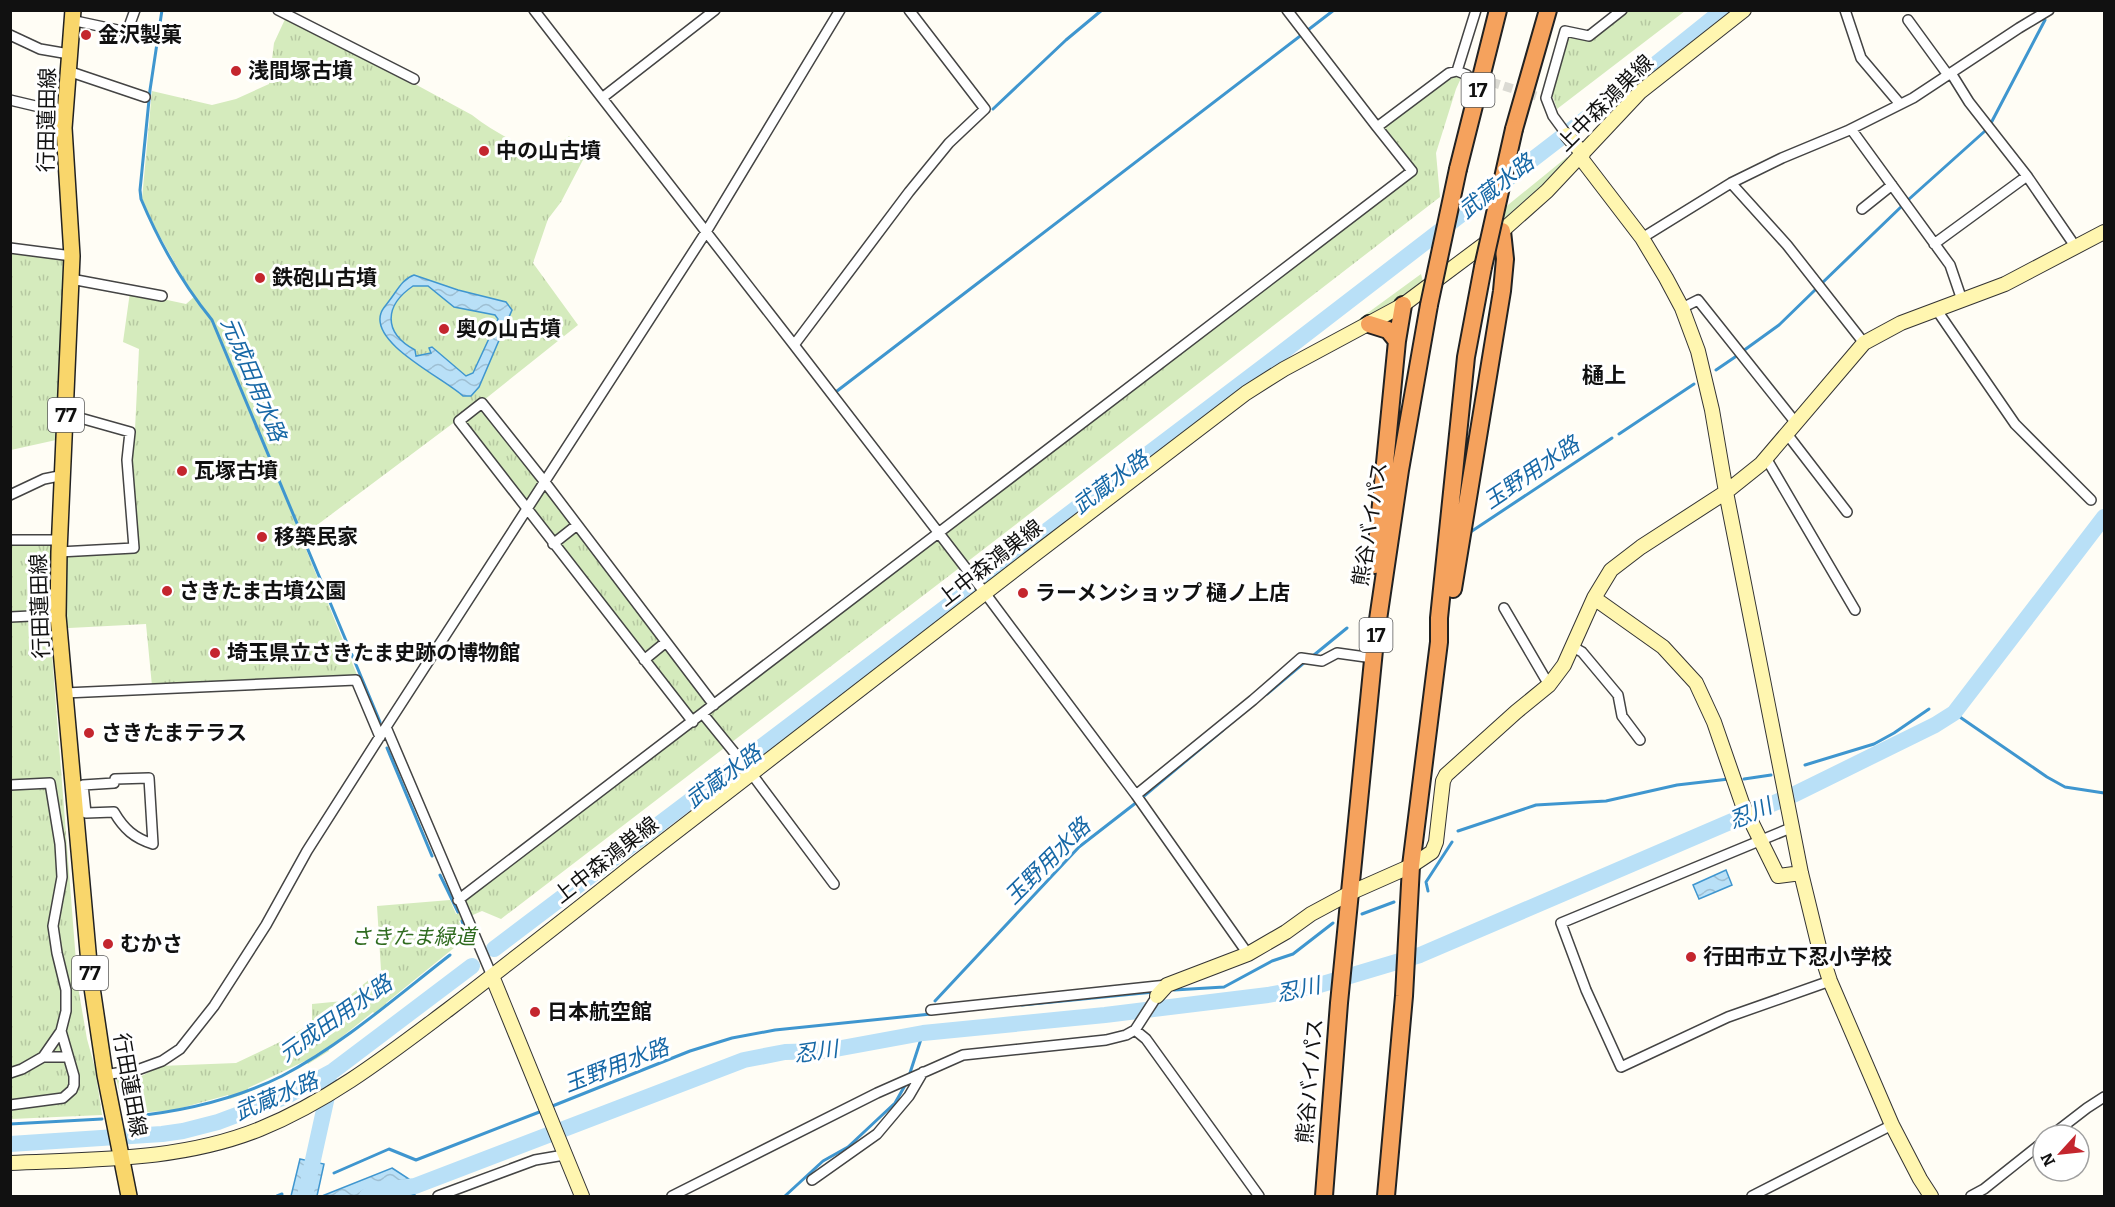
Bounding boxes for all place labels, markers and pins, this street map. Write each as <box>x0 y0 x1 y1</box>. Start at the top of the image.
place label: 金沢製菓 <box>98 22 182 48</box>
marker: 金沢製菓 <box>79 28 93 42</box>
place label: 浅間塚古墳 <box>248 58 353 84</box>
marker: 浅間塚古墳 <box>229 64 243 78</box>
place label: 中の山古墳 <box>496 138 601 164</box>
marker: 中の山古墳 <box>477 144 491 158</box>
place label: 鉄砲山古墳 <box>272 265 377 291</box>
marker: 鉄砲山古墳 <box>253 271 267 285</box>
place label: 奥の山古墳 <box>456 316 561 342</box>
marker: 奥の山古墳 <box>437 322 451 336</box>
place label: 瓦塚古墳 <box>194 458 278 484</box>
marker: 瓦塚古墳 <box>175 464 189 478</box>
place label: 移築民家 <box>274 524 358 550</box>
marker: 移築民家 <box>255 530 269 544</box>
place label: さきたま古墳公園 <box>179 578 346 604</box>
place label: ラーメンショップ 樋ノ上店 <box>1035 580 1290 606</box>
marker: さきたま古墳公園 <box>160 584 174 598</box>
marker: ラーメンショップ 樋ノ上店 <box>1016 586 1030 600</box>
place label: 埼玉県立さきたま史跡の博物館 <box>227 640 520 666</box>
marker: 埼玉県立さきたま史跡の博物館 <box>208 646 222 660</box>
place label: さきたまテラス <box>101 720 247 746</box>
marker: さきたまテラス <box>82 726 96 740</box>
place label: むかさ <box>120 931 183 957</box>
marker: むかさ <box>101 937 115 951</box>
place label: 行田市立下忍小学校 <box>1703 944 1892 970</box>
marker: 行田市立下忍小学校 <box>1684 950 1698 964</box>
place label: 日本航空館 <box>547 999 652 1025</box>
marker: 日本航空館 <box>528 1005 542 1019</box>

